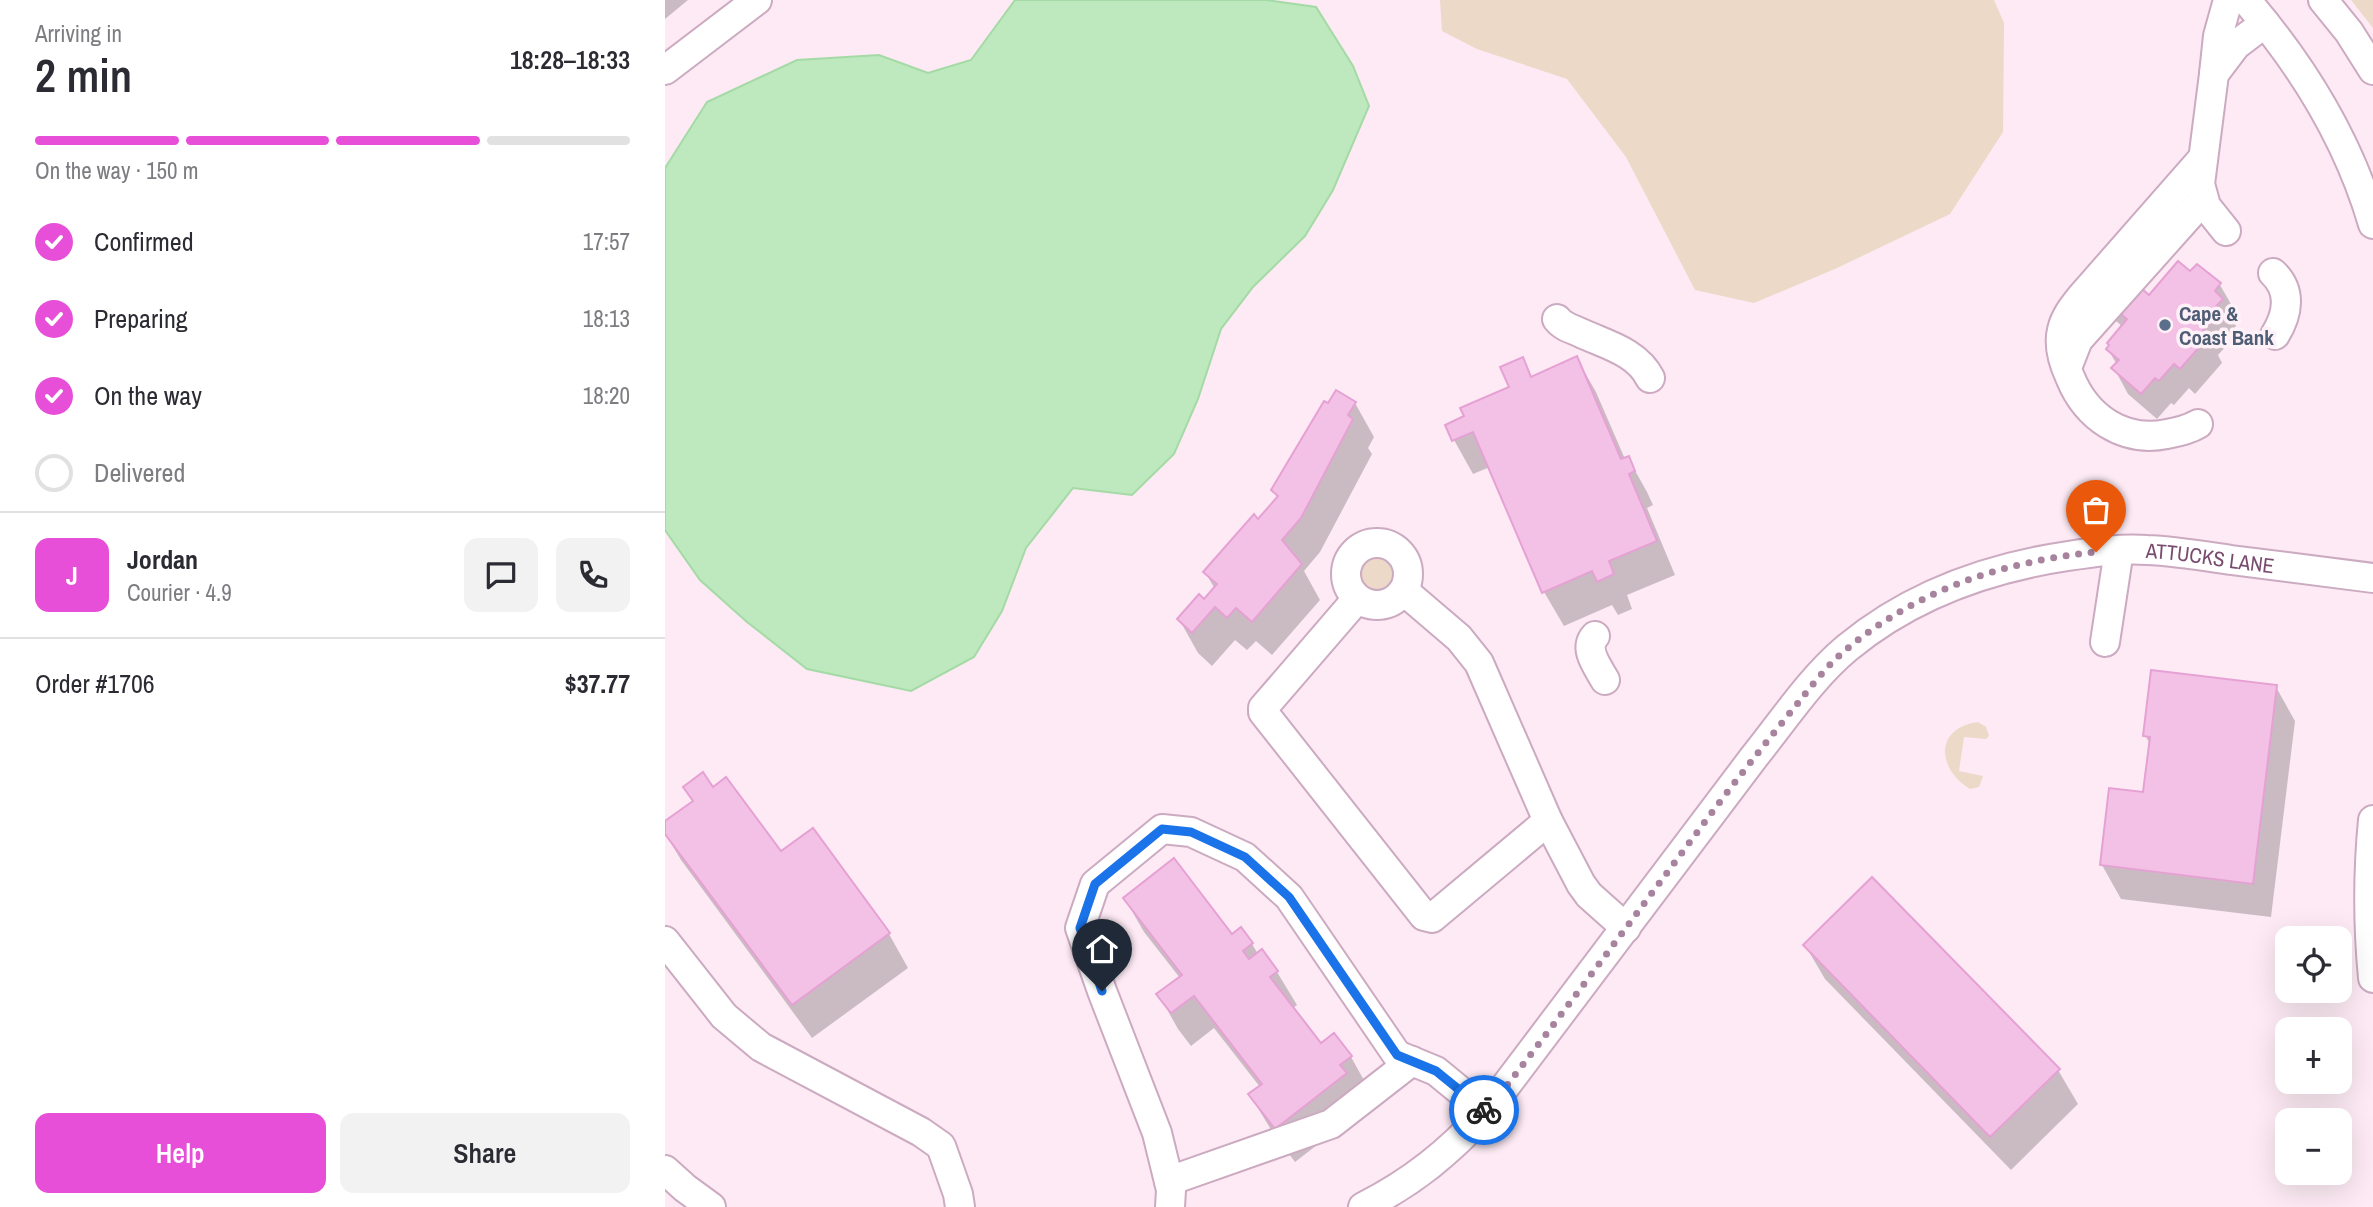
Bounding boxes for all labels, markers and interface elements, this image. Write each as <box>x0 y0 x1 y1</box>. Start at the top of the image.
text: Arriving in <box>35 18 122 49</box>
text: 18:28–18:33 <box>510 42 630 77</box>
text: 2 min <box>35 44 132 106</box>
text: On the way · 150 m <box>35 155 199 186</box>
icon: check <box>35 223 73 261</box>
text: Confirmed <box>94 224 194 259</box>
text: 17:57 <box>583 226 630 257</box>
place label: Cape & Coast Bank <box>2179 299 2274 352</box>
icon: check <box>35 300 73 338</box>
text: Preparing <box>94 301 188 336</box>
text: 18:13 <box>583 303 630 334</box>
marker: Cape & Coast Bank <box>2157 317 2173 333</box>
icon: check <box>35 377 73 415</box>
text: On the way <box>94 378 202 413</box>
text: 18:20 <box>583 380 630 411</box>
text: Delivered <box>94 455 185 490</box>
pin <box>2066 480 2126 552</box>
icon: bag <box>2077 491 2115 529</box>
street label: ATTUCKS LANE <box>2144 535 2276 580</box>
button: chat <box>464 538 538 612</box>
button: phone <box>556 538 630 612</box>
text: Jordan <box>127 542 198 577</box>
text: J <box>66 558 78 593</box>
text: Courier · 4.9 <box>127 577 232 608</box>
text: Order #1706 <box>35 666 155 701</box>
text: $37.77 <box>565 666 630 701</box>
pin <box>1072 919 1132 991</box>
map controls <box>2275 926 2352 1185</box>
button: locate <box>2275 926 2352 1003</box>
icon: home <box>1083 930 1121 968</box>
button: + <box>2275 1017 2352 1094</box>
courier <box>1449 1075 1519 1145</box>
icon: bike <box>1465 1091 1503 1129</box>
button: − <box>2275 1108 2352 1185</box>
button: Help <box>35 1113 326 1193</box>
button: Share <box>340 1113 630 1193</box>

